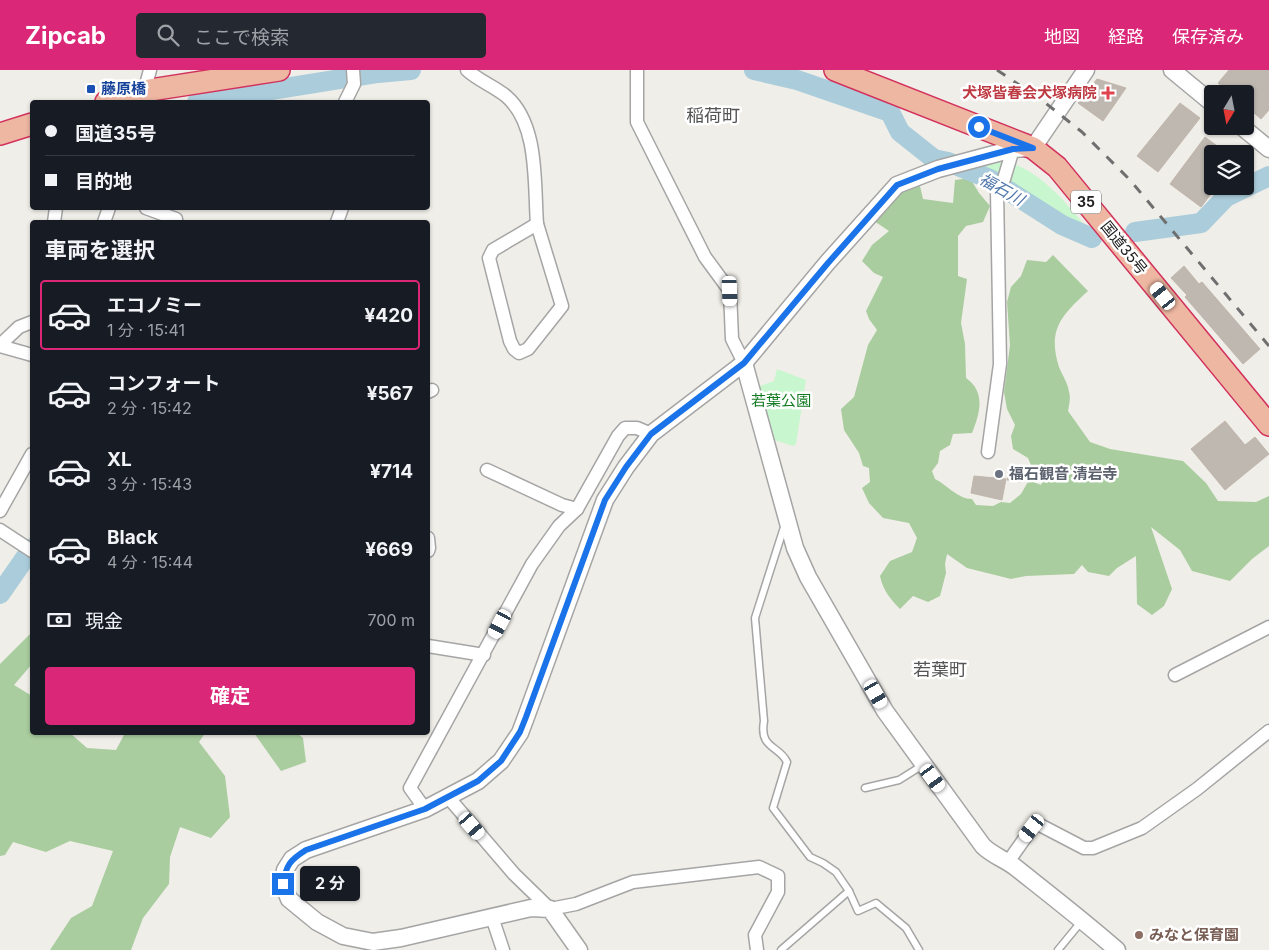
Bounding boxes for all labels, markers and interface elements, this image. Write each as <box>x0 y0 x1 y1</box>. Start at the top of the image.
search box <box>136 13 486 58</box>
text: Zipcab <box>25 21 106 50</box>
icon: search <box>154 21 182 49</box>
text: ここで検索 <box>194 26 289 49</box>
text: 地図 <box>1044 26 1080 47</box>
text: 経路 <box>1108 26 1144 47</box>
text: 保存済み <box>1172 26 1244 47</box>
place label: 藤原橋 <box>101 79 147 98</box>
marker: 藤原橋 <box>85 83 97 95</box>
place label: 犬塚皆春会犬塚病院 <box>962 83 1097 102</box>
north arrow <box>1204 85 1254 135</box>
map controls <box>1204 85 1254 195</box>
marker: 犬塚皆春会犬塚病院 <box>1101 86 1115 100</box>
district label: 稲荷町 <box>686 105 740 126</box>
route start <box>968 116 990 138</box>
text: 国道35号 <box>75 122 156 145</box>
button: layers <box>1204 145 1254 195</box>
water label: 福石川 <box>976 169 1030 210</box>
text: 目的地 <box>75 170 132 193</box>
road number: 35 <box>1071 190 1101 214</box>
street label: 国道35号 <box>1097 217 1152 278</box>
text: 車両を選択 <box>45 237 155 263</box>
car <box>721 276 738 306</box>
car <box>1147 280 1178 312</box>
icon: car <box>47 293 92 338</box>
text: エコノミー <box>107 294 202 317</box>
text: ¥420 <box>365 304 413 327</box>
text: 1 分 · 15:41 <box>107 320 185 340</box>
icon: car <box>47 371 92 416</box>
text: コンフォート <box>107 372 220 395</box>
text: ¥567 <box>367 382 413 405</box>
park label: 若葉公園 <box>751 391 811 410</box>
text: 2 分 · 15:42 <box>107 398 192 418</box>
text: XL <box>107 448 132 471</box>
icon: car <box>47 449 92 494</box>
text: ¥714 <box>370 460 413 483</box>
place label: 福石観音 清岩寺 <box>1008 464 1118 483</box>
marker: 福石観音 清岩寺 <box>993 468 1005 480</box>
text: 3 分 · 15:43 <box>107 474 192 494</box>
text: Black <box>107 526 158 549</box>
icon: car <box>47 527 92 572</box>
text: ¥669 <box>365 538 413 561</box>
text: 4 分 · 15:44 <box>107 552 193 572</box>
icon: cash <box>45 606 73 634</box>
car <box>486 607 513 641</box>
text: 現金 <box>85 610 123 633</box>
text: 700 m <box>367 610 415 630</box>
district label: 若葉町 <box>913 659 967 680</box>
button: 確定 <box>45 667 415 725</box>
car <box>862 677 889 711</box>
car <box>918 761 947 795</box>
car <box>456 810 487 842</box>
car <box>1016 812 1047 844</box>
callout: 2 分 <box>300 866 360 902</box>
route end <box>272 873 294 895</box>
text: 2 分 <box>315 873 345 893</box>
place label: みなと保育園 <box>1149 925 1239 944</box>
marker: みなと保育園 <box>1133 929 1145 941</box>

